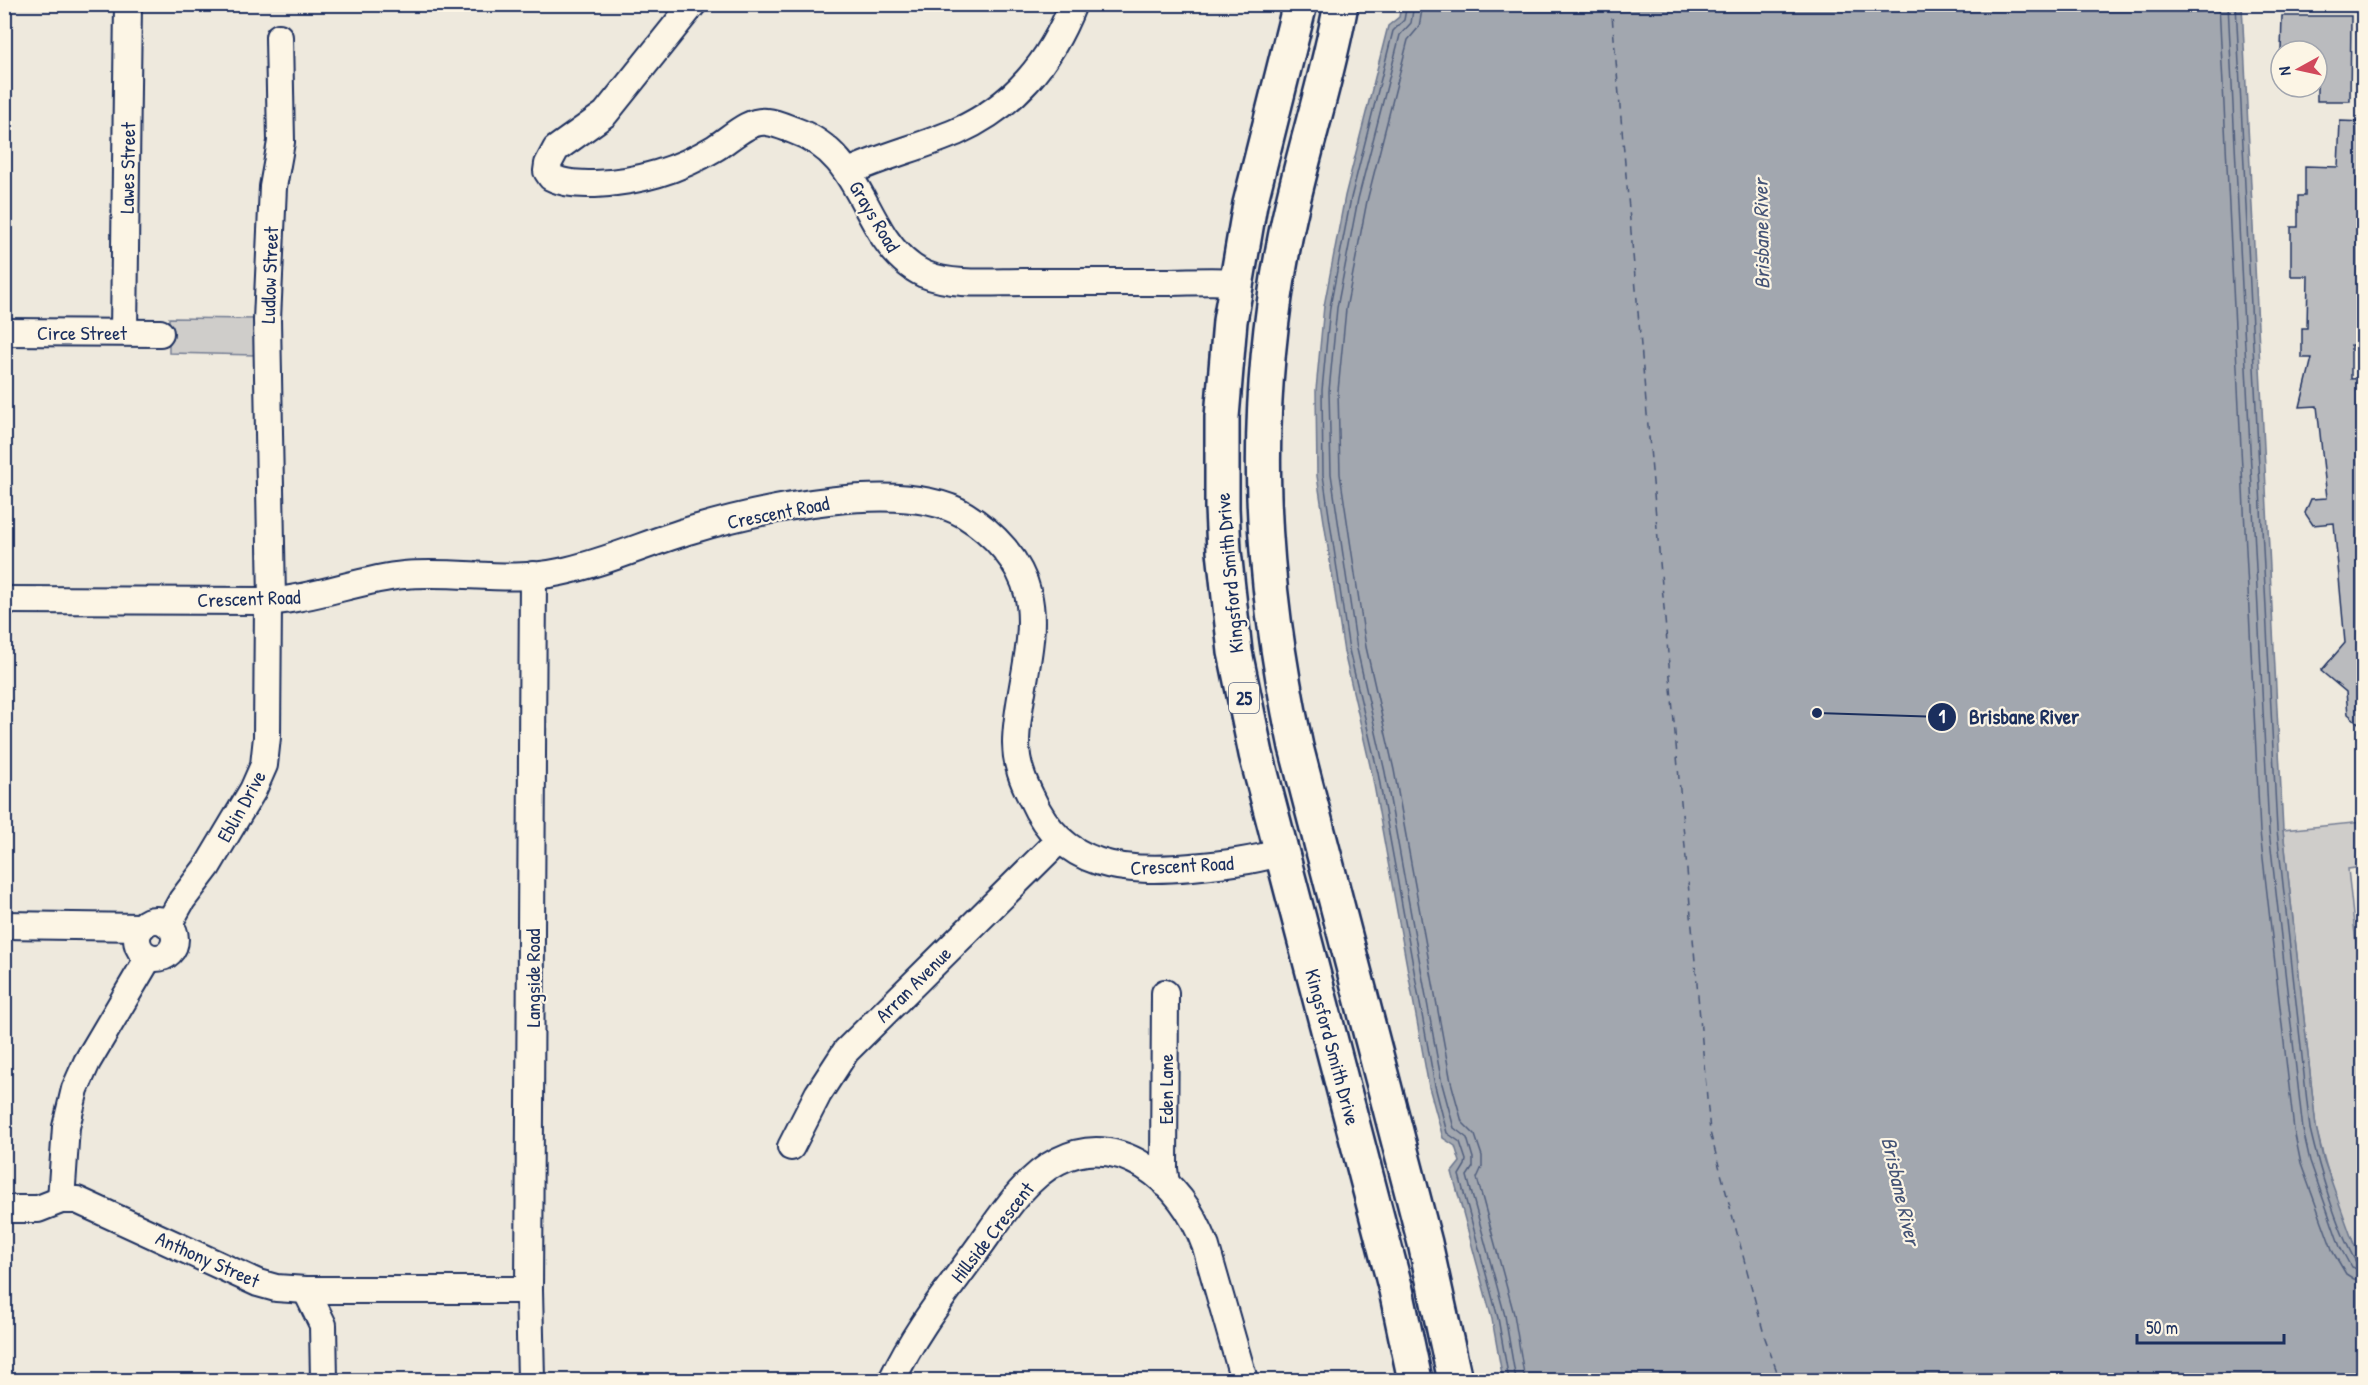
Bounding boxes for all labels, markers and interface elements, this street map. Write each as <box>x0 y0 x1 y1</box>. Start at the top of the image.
north arrow <box>2269 39 2329 99</box>
text: N <box>2273 65 2296 77</box>
street label: Lawes Street <box>113 121 141 214</box>
street label: Grays Road <box>843 175 907 257</box>
water label: Brisbane River <box>1745 176 1776 289</box>
street label: Ludlow Street <box>254 225 284 324</box>
street label: Circe Street <box>37 319 128 346</box>
street label: Crescent Road <box>725 489 831 535</box>
street label: Kingsford Smith Drive <box>1209 492 1249 654</box>
street label: Crescent Road <box>197 583 301 613</box>
road number: 25 <box>1229 683 1259 713</box>
callout: Brisbane River <box>1927 697 2091 736</box>
text: Brisbane River <box>1969 702 2080 731</box>
text: 1 <box>1939 704 1946 729</box>
street label: Eblin Drive <box>210 765 272 847</box>
street label: Crescent Road <box>1130 849 1235 881</box>
street label: Langside Road <box>519 929 546 1027</box>
street label: Arran Avenue <box>869 940 957 1028</box>
street label: Kingsford Smith Drive <box>1299 966 1367 1128</box>
street label: Eden Lane <box>1152 1054 1179 1124</box>
water label: Brisbane River <box>1874 1134 1928 1251</box>
street label: Hillside Crescent <box>944 1175 1041 1288</box>
street label: Anthony Street <box>152 1224 265 1294</box>
scale bar <box>2137 1307 2284 1345</box>
text: 50 m <box>2146 1315 2178 1340</box>

